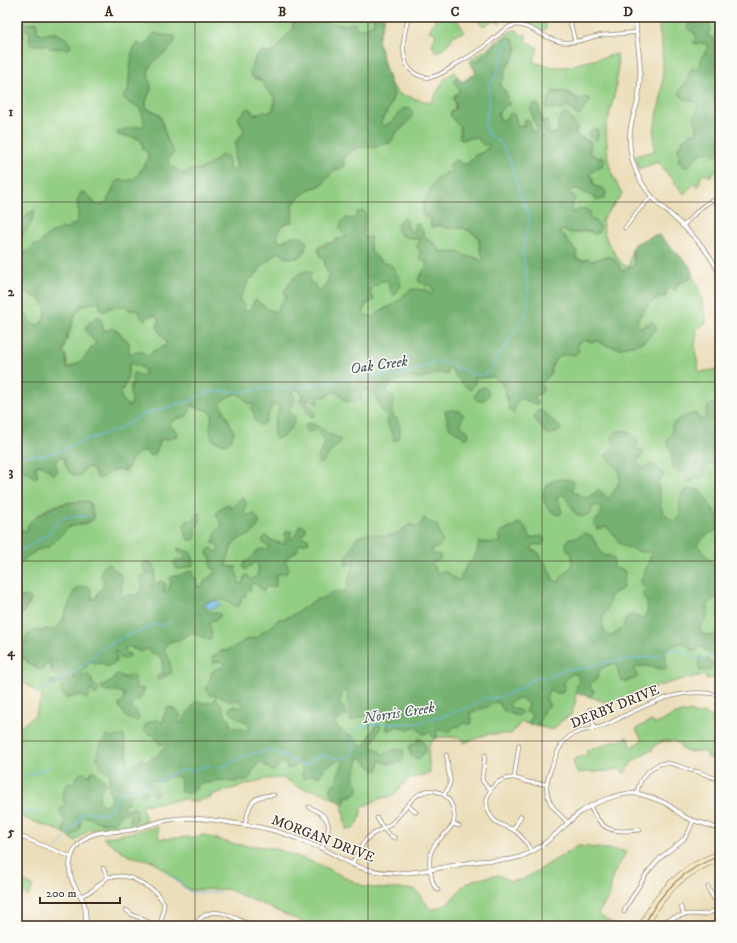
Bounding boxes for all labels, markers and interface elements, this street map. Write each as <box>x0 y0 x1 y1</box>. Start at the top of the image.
text: A <box>104 4 114 20</box>
text: B <box>278 4 286 20</box>
text: C <box>451 4 460 20</box>
text: D <box>623 4 633 20</box>
text: 1 <box>9 104 14 120</box>
text: 2 <box>8 284 15 300</box>
water label: Oak Creek <box>349 351 410 378</box>
text: 3 <box>9 464 14 480</box>
text: 4 <box>6 644 15 661</box>
street label: DERBY DRIVE <box>568 681 662 733</box>
water label: Norris Creek <box>361 698 437 728</box>
street label: MORGAN DRIVE <box>269 811 377 867</box>
text: 5 <box>7 824 15 840</box>
scale bar <box>40 879 120 905</box>
text: 200 m <box>46 886 76 901</box>

